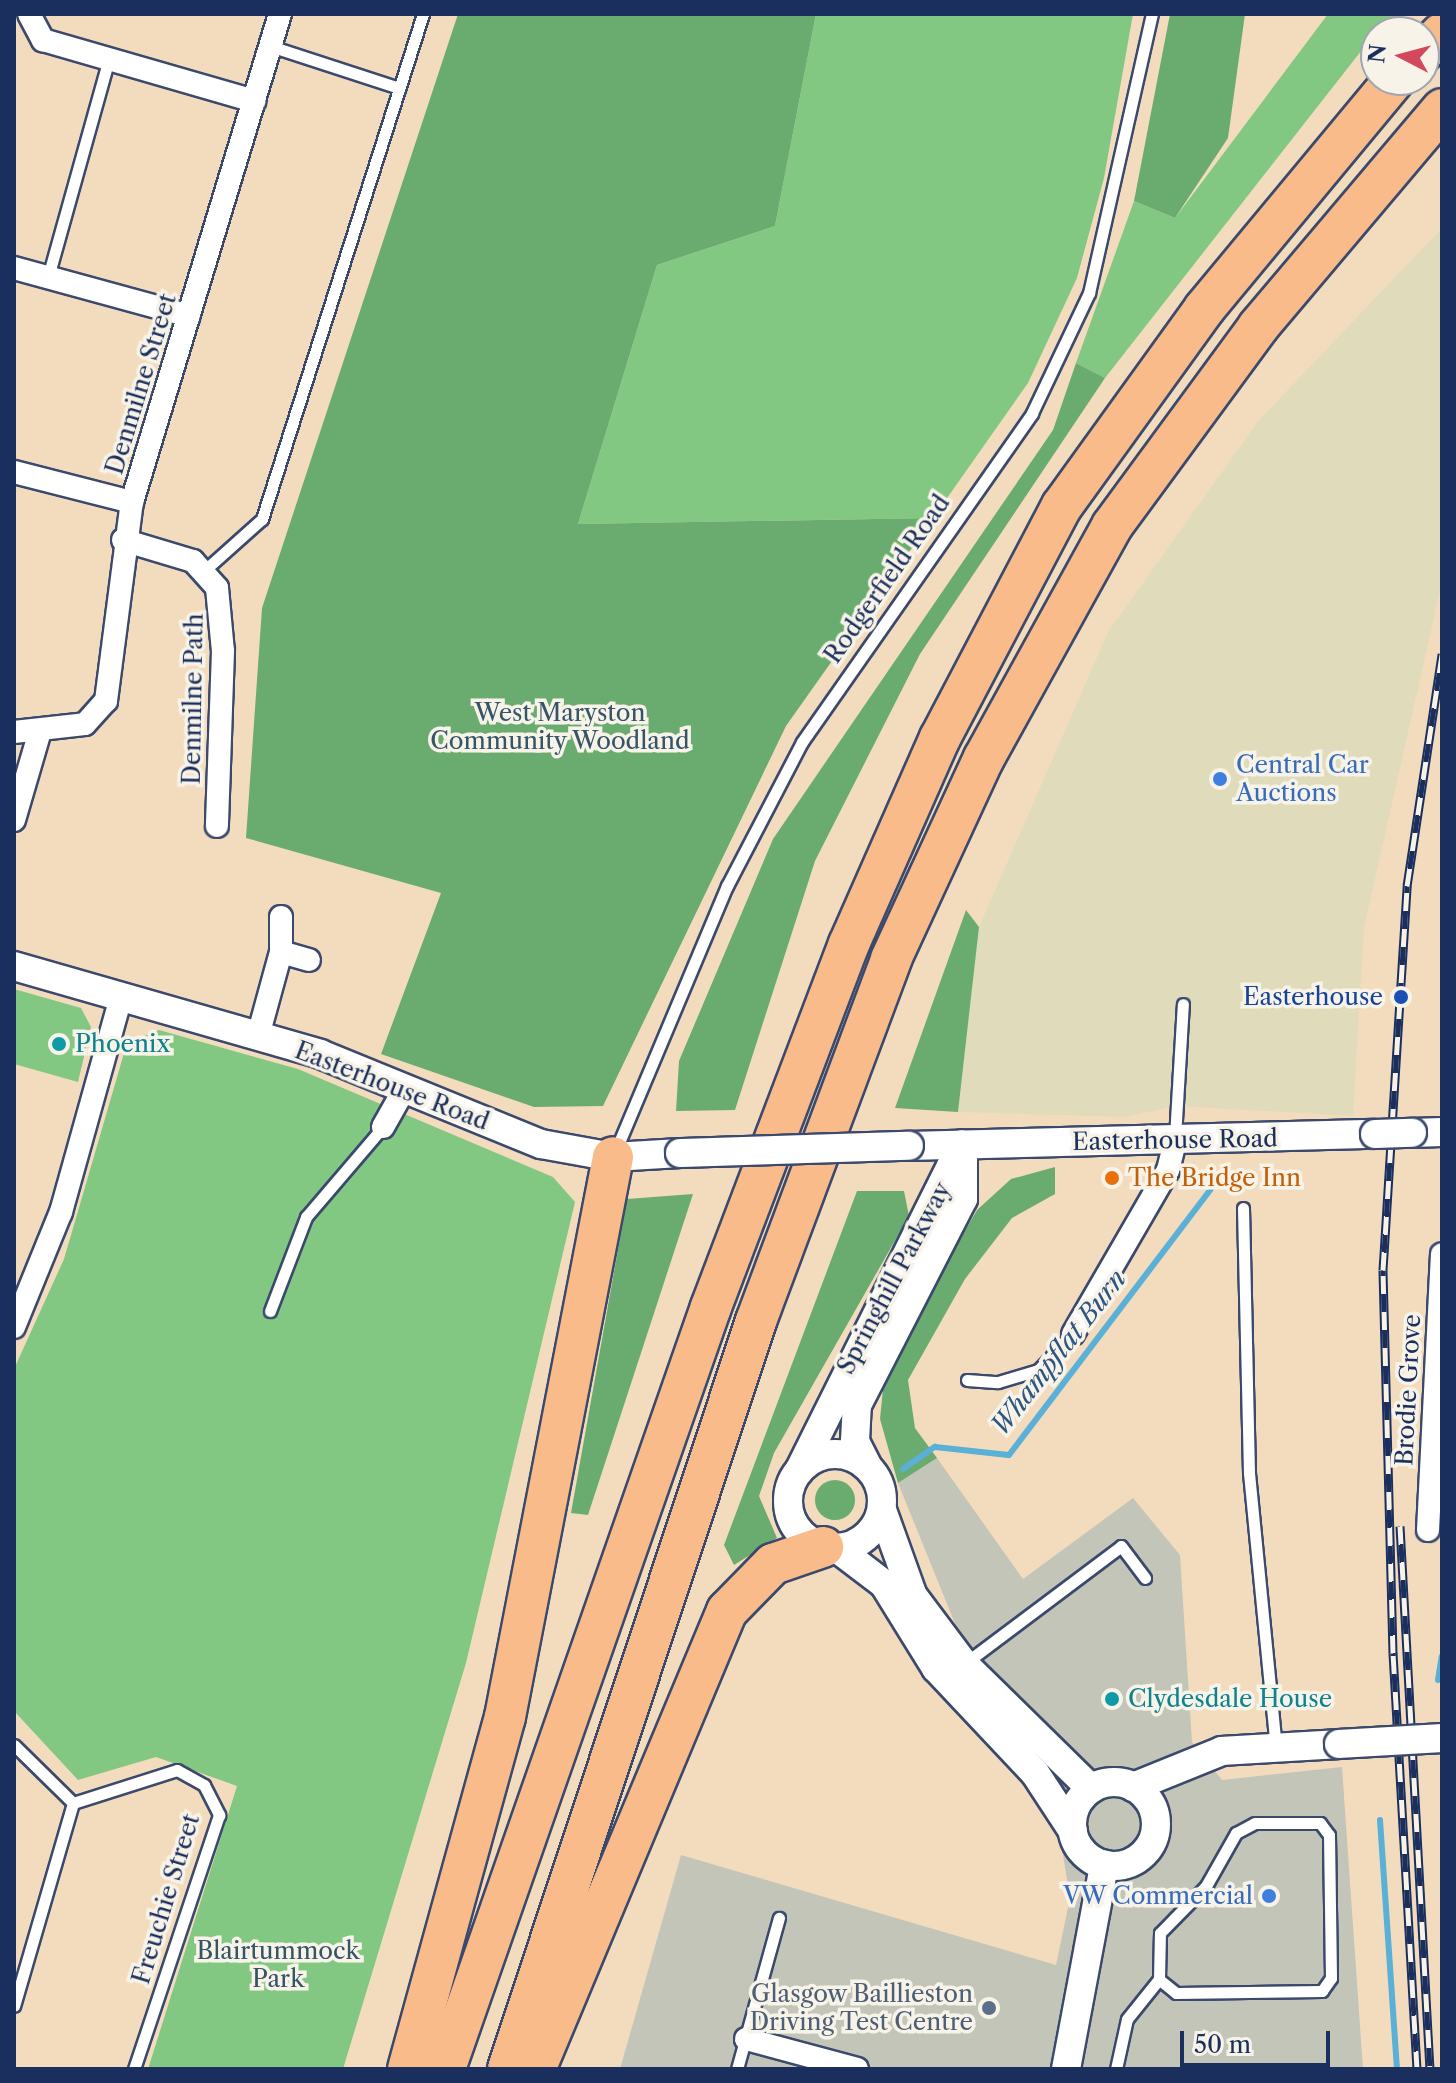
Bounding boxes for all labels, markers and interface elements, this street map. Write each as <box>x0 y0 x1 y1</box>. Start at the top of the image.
north arrow <box>1360 16 1440 96</box>
text: N <box>1363 43 1392 65</box>
street label: Denmilne Street <box>100 290 182 478</box>
street label: Rodgerfield Road <box>818 489 956 669</box>
street label: Denmilne Path <box>177 613 209 785</box>
park label: West Maryston Community Woodland <box>430 699 690 755</box>
place label: Central Car Auctions <box>1236 751 1369 807</box>
marker: Central Car Auctions <box>1211 770 1229 788</box>
place label: Easterhouse <box>1243 983 1383 1011</box>
marker: Easterhouse <box>1390 986 1412 1008</box>
place label: Phoenix <box>75 1030 170 1058</box>
marker: Phoenix <box>50 1035 68 1053</box>
street label: Easterhouse Road <box>291 1036 493 1136</box>
street label: Easterhouse Road <box>1072 1124 1278 1156</box>
place label: The Bridge Inn <box>1128 1164 1301 1192</box>
marker: The Bridge Inn <box>1103 1169 1121 1187</box>
street label: Springhill Parkway <box>831 1177 957 1379</box>
water label: Whampflat Burn <box>985 1264 1133 1442</box>
street label: Brodie Grove <box>1390 1313 1426 1467</box>
place label: Clydesdale House <box>1128 1685 1332 1713</box>
marker: Clydesdale House <box>1103 1690 1121 1708</box>
street label: Freuchie Street <box>126 1810 206 1988</box>
place label: VW Commercial <box>1062 1882 1253 1910</box>
marker: VW Commercial <box>1260 1887 1278 1905</box>
park label: Blairtummock Park <box>197 1937 359 1993</box>
place label: Glasgow Baillieston Driving Test Centre <box>749 1980 973 2036</box>
marker: Glasgow Baillieston Driving Test Centre <box>980 1999 998 2017</box>
scale bar <box>1184 2015 1334 2065</box>
text: 50 m <box>1194 2030 1251 2059</box>

